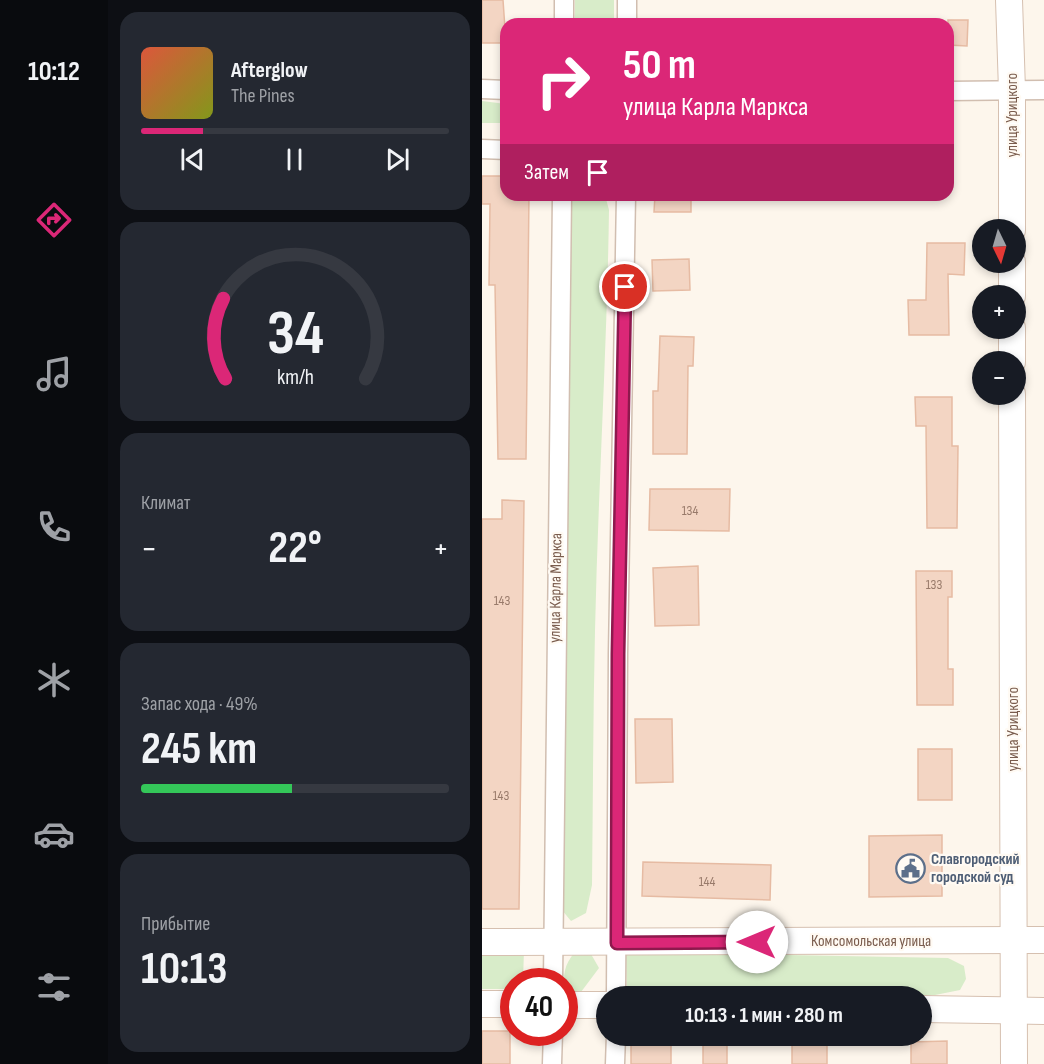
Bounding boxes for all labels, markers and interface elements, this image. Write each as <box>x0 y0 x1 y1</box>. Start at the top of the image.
text: 50 m <box>623 40 696 91</box>
icon: right <box>524 42 602 120</box>
text: 10:12 <box>28 56 80 88</box>
text: Afterglow <box>231 57 308 84</box>
street label: улица Урицкого <box>1003 73 1022 157</box>
text: The Pines <box>231 84 295 108</box>
text: улица Карла Маркса <box>623 91 809 123</box>
icon: previous <box>176 143 209 176</box>
icon: pause <box>278 143 311 176</box>
icon: next <box>381 143 414 176</box>
icon: arrive <box>581 156 614 189</box>
text: Затем <box>524 159 569 186</box>
icon: directions <box>33 199 75 241</box>
north arrow <box>972 219 1026 273</box>
map controls <box>972 219 1026 405</box>
pin <box>599 261 650 312</box>
icon: arrive <box>608 270 641 303</box>
button: + <box>972 285 1026 339</box>
text: 34 <box>266 297 324 372</box>
button: − <box>972 351 1026 405</box>
icon: music <box>33 353 75 395</box>
text: km/h <box>276 365 314 390</box>
text: Климат <box>141 491 191 515</box>
house number: 134 <box>682 502 698 519</box>
icon: phone <box>33 506 75 548</box>
text: 22° <box>268 521 322 576</box>
text: − <box>141 529 157 569</box>
text: + <box>433 529 449 569</box>
street label: улица Карла Маркса <box>546 533 566 643</box>
house number: 133 <box>926 576 942 593</box>
house number: 143 <box>494 592 510 609</box>
icon: climate <box>33 659 75 701</box>
street label: улица Урицкого <box>1004 687 1023 771</box>
text: Запас хода · 49% <box>141 692 258 716</box>
text: 245 km <box>141 722 257 777</box>
house number: 143 <box>493 787 509 804</box>
icon: car <box>33 813 75 855</box>
place label: Славгородский городской суд <box>931 850 1020 887</box>
public building icon: Славгородский городской суд <box>894 852 926 884</box>
house number: 144 <box>699 873 715 890</box>
position arrow <box>725 910 789 974</box>
text: Прибытие <box>141 912 210 936</box>
street label: Комсомольская улица <box>811 932 931 951</box>
text: 10:13 <box>141 942 227 997</box>
icon: filters <box>33 966 75 1008</box>
speed limit sign: 40 <box>500 968 578 1046</box>
text: 10:13 · 1 мин · 280 m <box>685 1002 843 1029</box>

